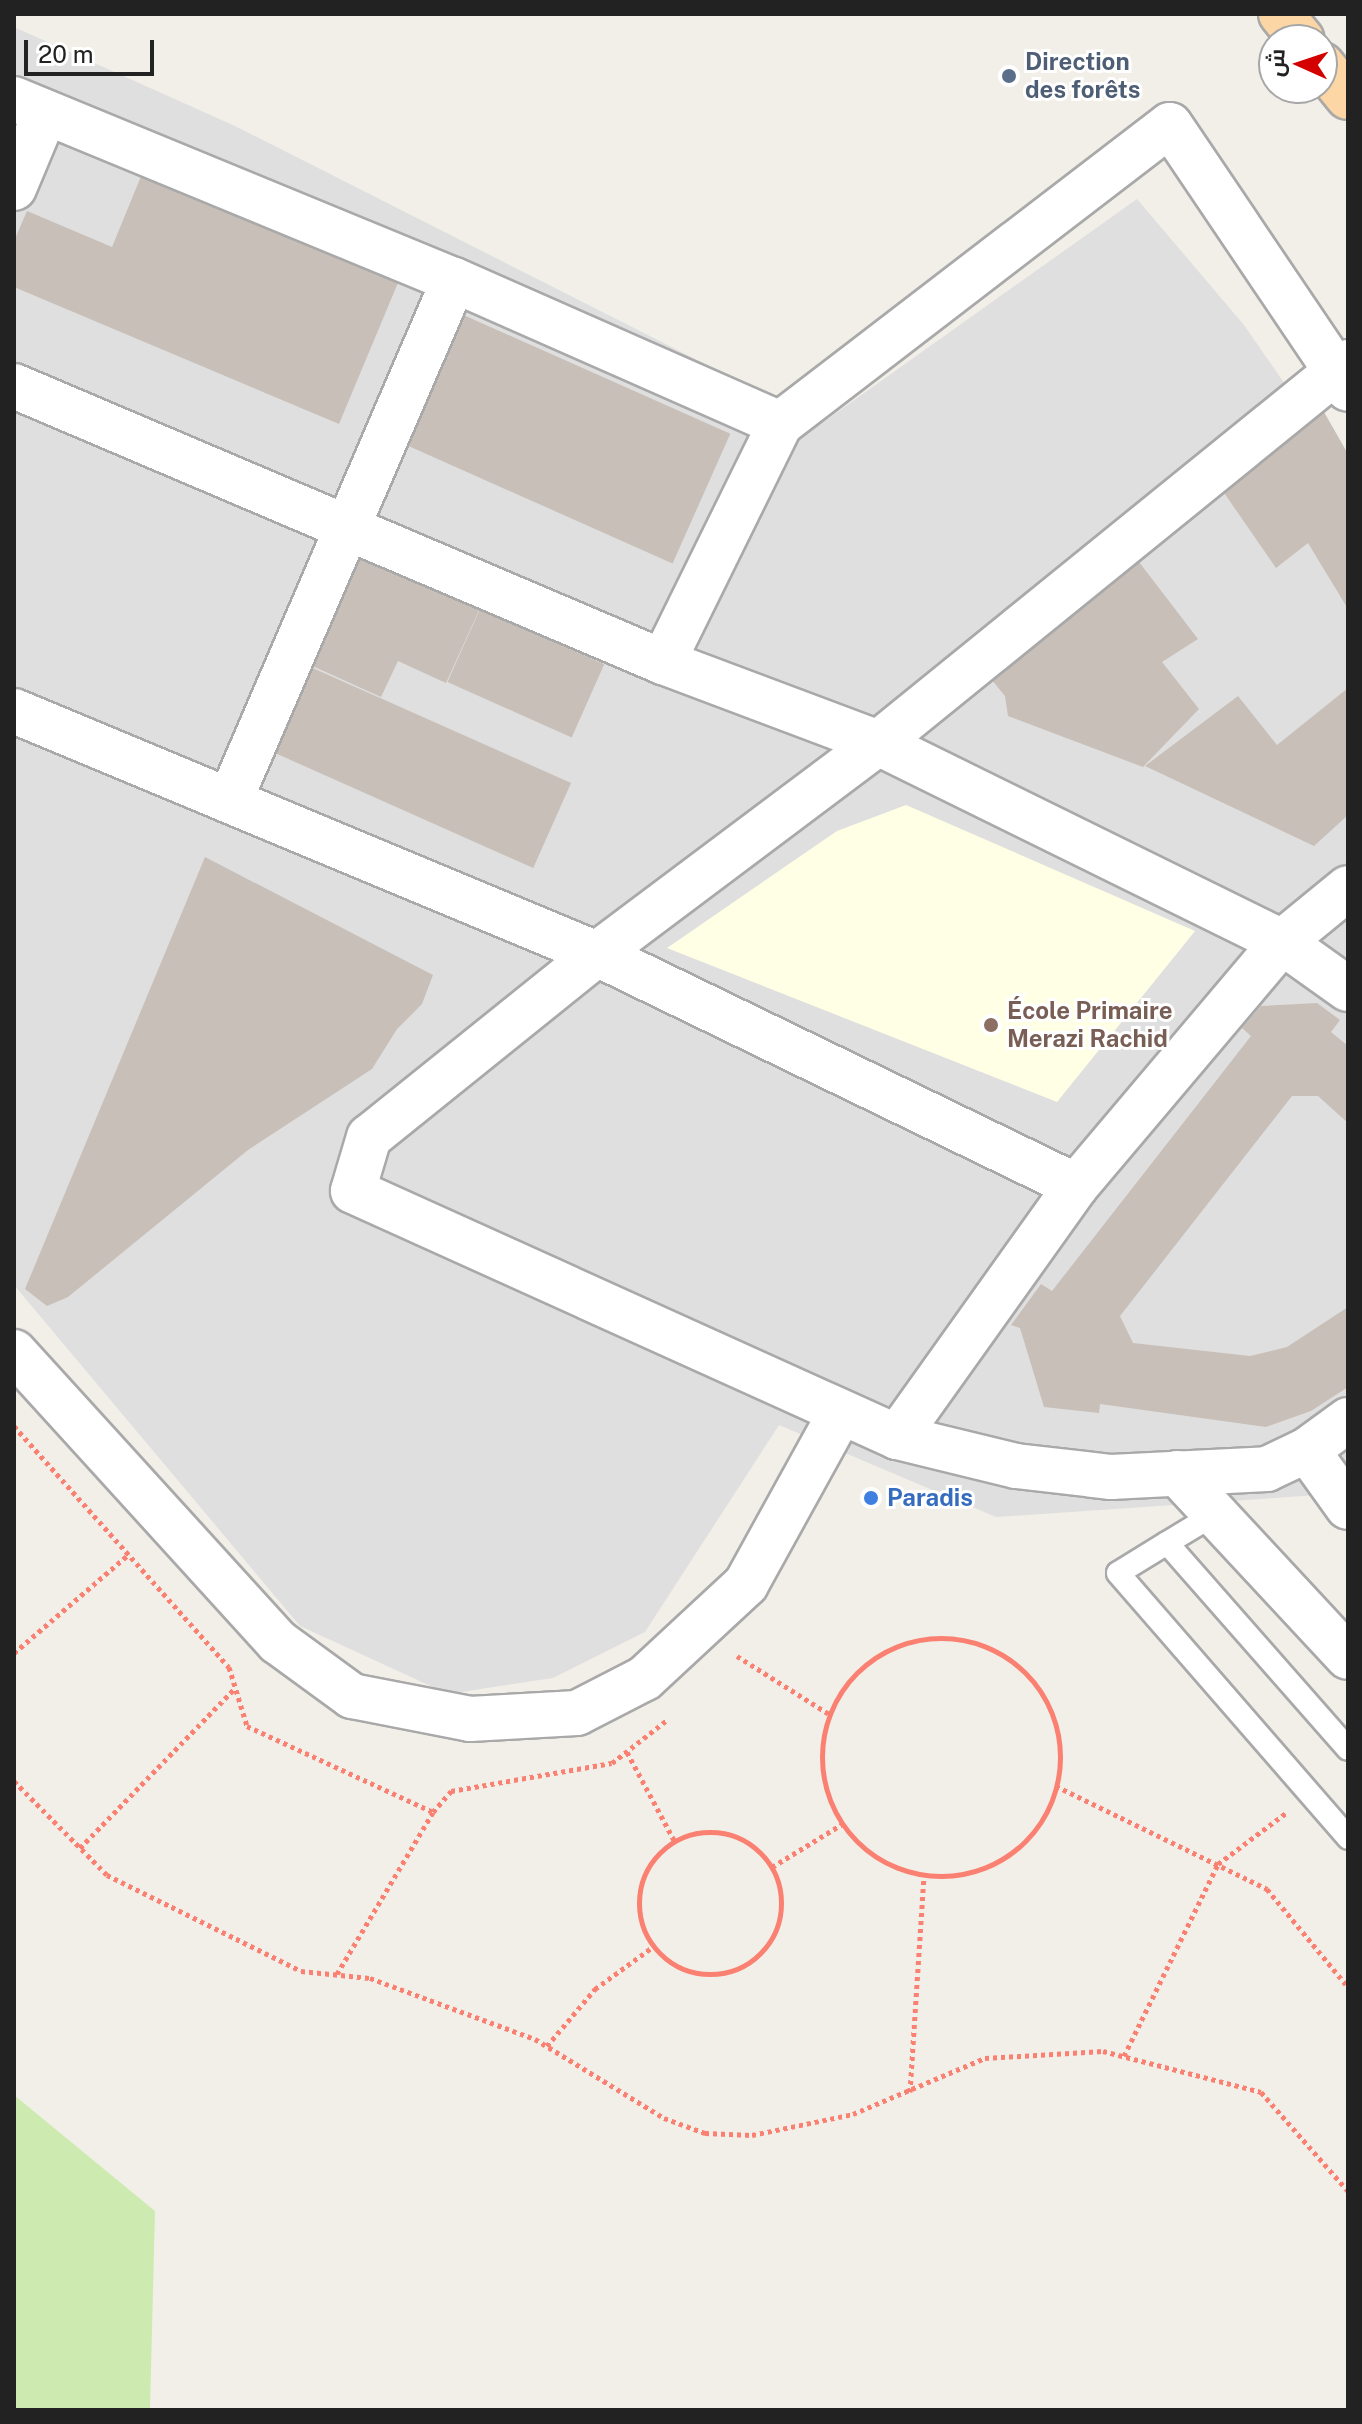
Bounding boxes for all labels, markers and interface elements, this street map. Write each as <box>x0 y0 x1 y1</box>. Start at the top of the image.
scale bar <box>28 24 158 74</box>
north arrow <box>1258 24 1338 104</box>
text: 20 m <box>38 40 94 68</box>
place label: Direction des forêts <box>1025 48 1141 104</box>
text: ش <box>1262 48 1290 78</box>
marker: Direction des forêts <box>1000 67 1018 85</box>
place label: École Primaire Merazi Rachid <box>1007 997 1173 1053</box>
marker: École Primaire Merazi Rachid <box>982 1016 1000 1034</box>
place label: Paradis <box>887 1484 973 1512</box>
marker: Paradis <box>862 1489 880 1507</box>

